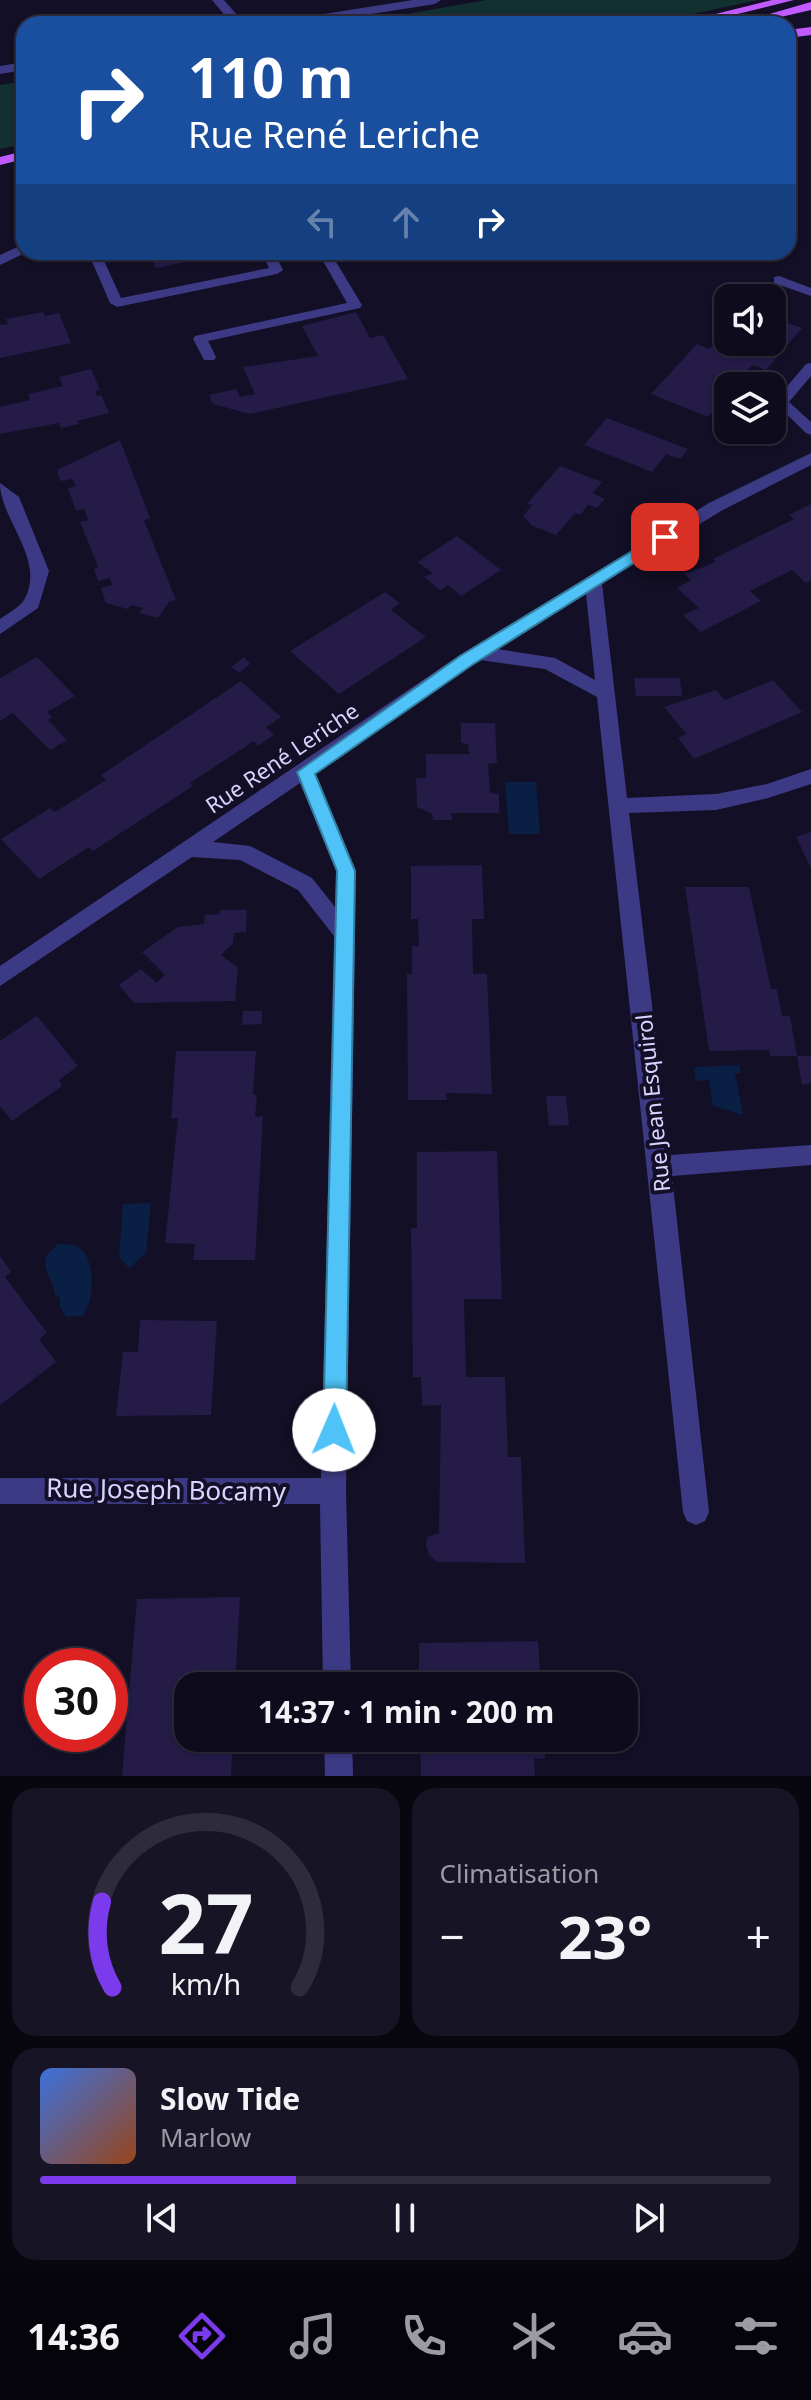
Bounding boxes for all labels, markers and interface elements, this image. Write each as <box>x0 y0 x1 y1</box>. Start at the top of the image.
text: 110 m <box>188 38 353 114</box>
icon: right <box>56 48 160 152</box>
text: Rue René Leriche <box>188 110 480 159</box>
icon: left <box>300 200 344 244</box>
icon: ahead <box>384 200 428 244</box>
icon: right <box>468 200 512 244</box>
map controls <box>714 284 786 444</box>
button: sound <box>714 284 786 356</box>
button: layers <box>714 372 786 444</box>
pin <box>631 503 699 571</box>
icon: arrive <box>643 515 687 559</box>
street label: Rue René Leriche <box>199 695 364 820</box>
street label: Rue Jean Esquirol <box>628 1013 676 1194</box>
position arrow <box>292 1388 376 1472</box>
street label: Rue Joseph Bocamy <box>46 1469 287 1509</box>
speed limit sign: 30 <box>24 1648 128 1752</box>
text: 14:37 · 1 min · 200 m <box>258 1691 554 1732</box>
text: Climatisation <box>440 1855 599 1891</box>
text: 27 <box>158 1865 253 1978</box>
text: 23° <box>558 1895 652 1977</box>
text: − <box>440 1906 465 1966</box>
text: + <box>746 1906 771 1966</box>
text: km/h <box>171 1964 241 2003</box>
text: Slow Tide <box>160 2078 300 2119</box>
text: Marlow <box>160 2119 251 2155</box>
icon: previous <box>140 2196 184 2240</box>
icon: pause <box>383 2196 427 2240</box>
icon: next <box>627 2196 671 2240</box>
icon: directions <box>174 2308 230 2364</box>
icon: music <box>285 2308 341 2364</box>
icon: phone <box>396 2308 452 2364</box>
icon: climate <box>506 2308 562 2364</box>
icon: car <box>617 2308 673 2364</box>
icon: filters <box>728 2308 784 2364</box>
text: 14:36 <box>27 2312 120 2361</box>

